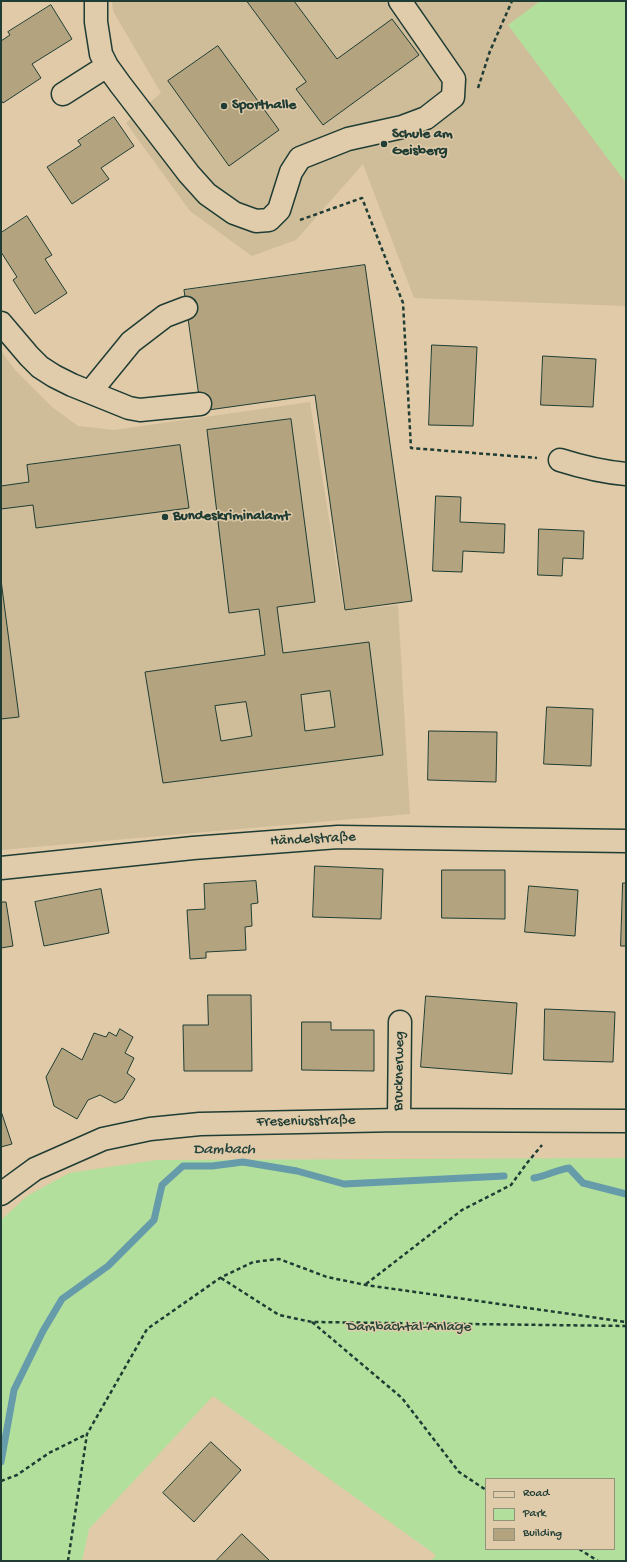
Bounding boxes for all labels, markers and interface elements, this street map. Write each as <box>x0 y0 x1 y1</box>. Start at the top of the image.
place label: Sporthalle <box>232 97 296 115</box>
marker: Sporthalle <box>219 101 229 111</box>
place label: Schule am Geisberg <box>392 126 453 161</box>
marker: Schule am Geisberg <box>379 139 389 149</box>
place label: Bundeskriminalamt <box>173 508 290 526</box>
marker: Bundeskriminalamt <box>160 512 170 522</box>
street label: Händelstraße <box>270 829 356 851</box>
street label: Brucknerweg <box>390 1031 410 1111</box>
street label: Freseniusstraße <box>256 1112 356 1132</box>
water label: Dambach <box>193 1141 255 1161</box>
park label: Dambachtal-Anlage <box>347 1319 471 1337</box>
legend <box>485 1478 615 1550</box>
text: Road <box>523 1487 549 1501</box>
text: Park <box>523 1507 546 1521</box>
text: Building <box>523 1527 562 1541</box>

